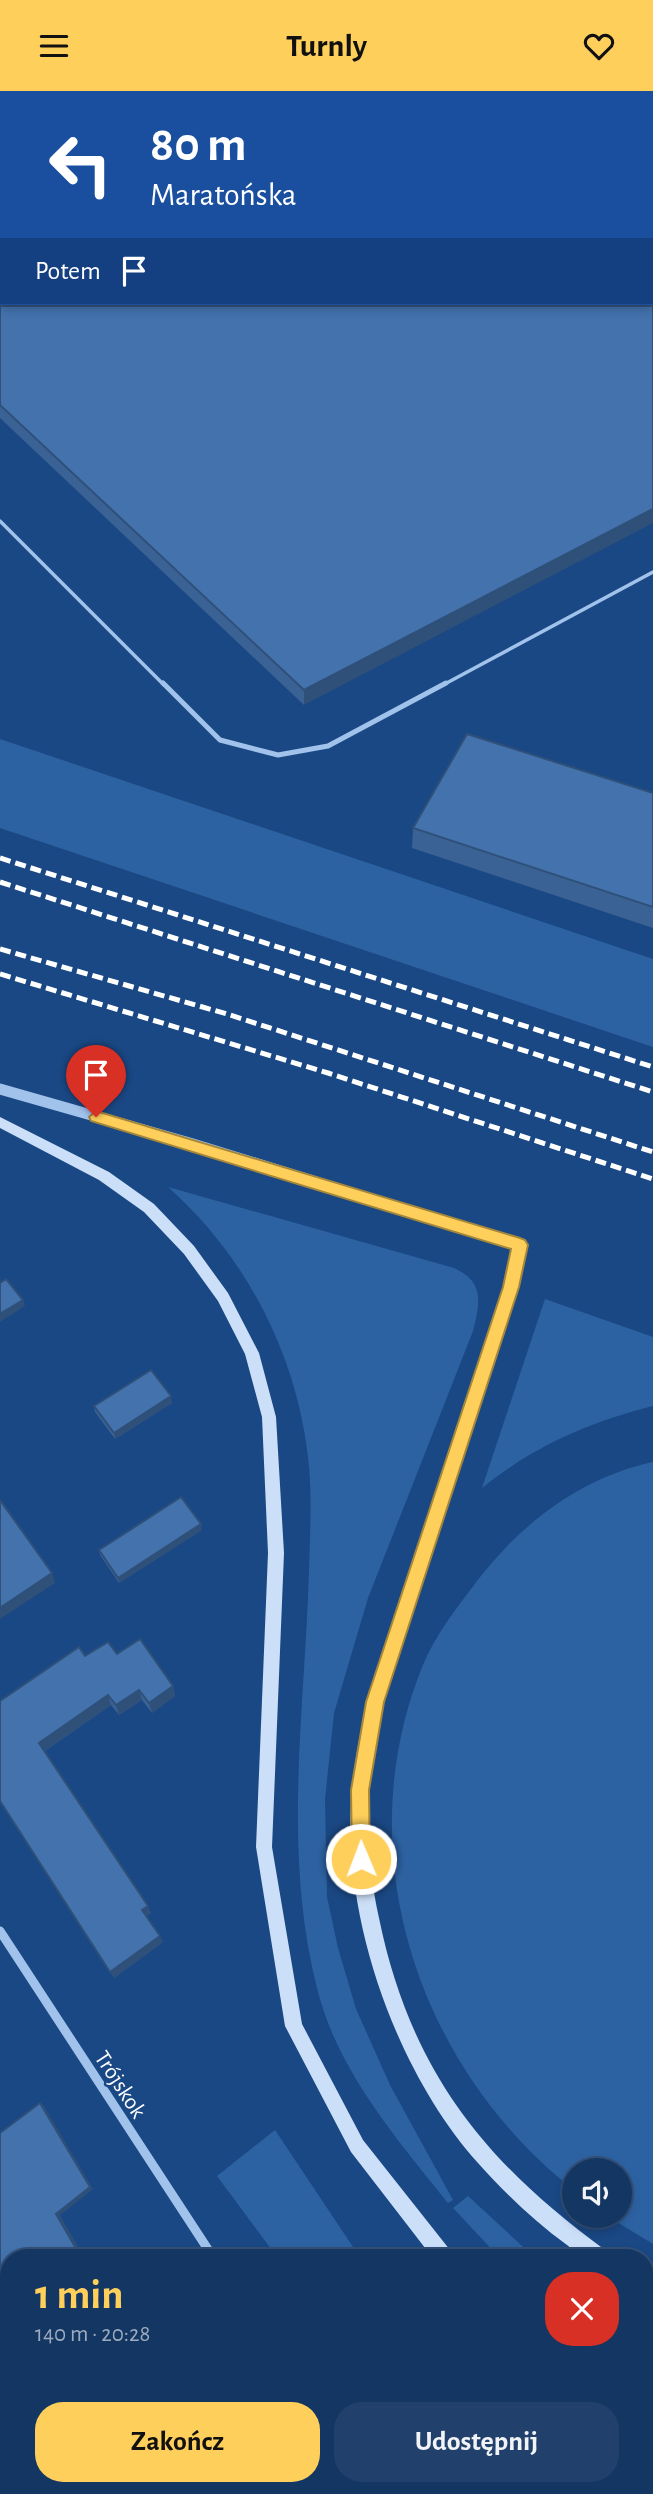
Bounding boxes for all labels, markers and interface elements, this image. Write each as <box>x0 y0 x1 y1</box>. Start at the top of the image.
icon: menu <box>35 27 73 65</box>
icon: heart <box>580 27 618 65</box>
text: Turnly <box>286 30 367 62</box>
icon: left <box>35 119 126 210</box>
text: 80 m <box>150 121 247 170</box>
text: Maratońska <box>150 179 296 211</box>
icon: arrive <box>115 252 153 290</box>
text: Potem <box>35 258 101 284</box>
pin <box>66 1045 126 1117</box>
icon: arrive <box>77 1056 115 1094</box>
position arrow <box>324 1822 398 1896</box>
street label: Trójskok <box>90 2047 150 2123</box>
map controls <box>562 2158 632 2228</box>
button: sound <box>562 2158 632 2228</box>
button: close <box>545 2272 619 2346</box>
text: 1 min <box>35 2274 124 2316</box>
text: 140 m · 20:28 <box>35 2323 150 2346</box>
button: Zakończ <box>35 2402 320 2482</box>
button: Udostępnij <box>334 2402 619 2482</box>

